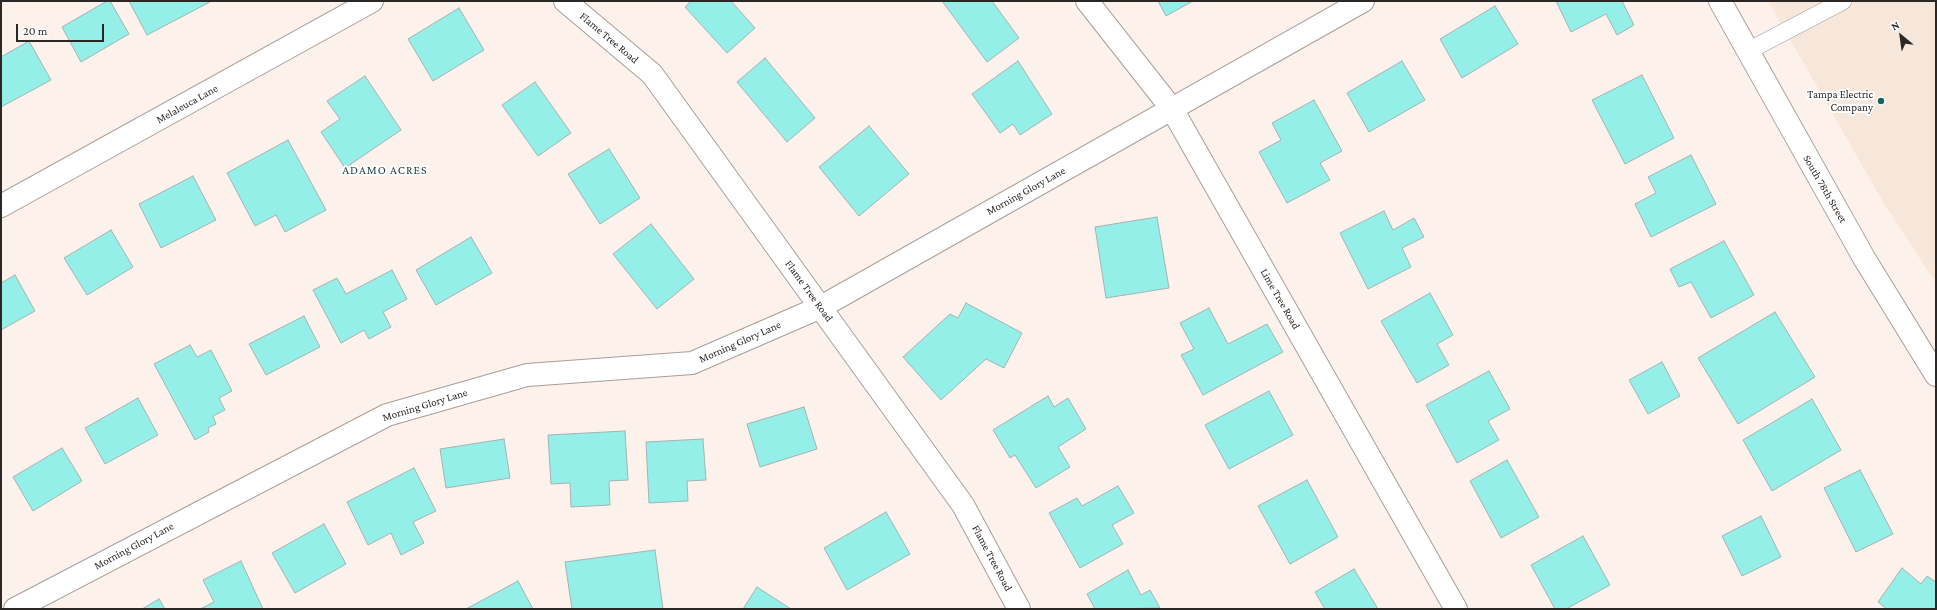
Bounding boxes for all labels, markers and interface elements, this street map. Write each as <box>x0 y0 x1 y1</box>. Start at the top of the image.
street label: Flame Tree Road <box>577 10 641 66</box>
scale bar <box>18 16 106 42</box>
north arrow <box>1881 16 1921 56</box>
text: N <box>1889 18 1901 33</box>
text: 20 m <box>23 24 47 38</box>
street label: Melaleuca Lane <box>154 82 220 126</box>
place label: Tampa Electric Company <box>1807 88 1873 114</box>
marker: Tampa Electric Company <box>1876 96 1886 106</box>
street label: South 78th Street <box>1800 153 1850 225</box>
district label: ADAMO ACRES <box>342 163 428 177</box>
street label: Morning Glory Lane <box>984 164 1068 218</box>
street label: Flame Tree Road <box>782 258 836 324</box>
street label: Lime Tree Road <box>1257 266 1303 332</box>
street label: Morning Glory Lane <box>697 318 783 366</box>
street label: Morning Glory Lane <box>381 386 469 424</box>
street label: Morning Glory Lane <box>92 519 176 573</box>
street label: Flame Tree Road <box>969 523 1015 593</box>

